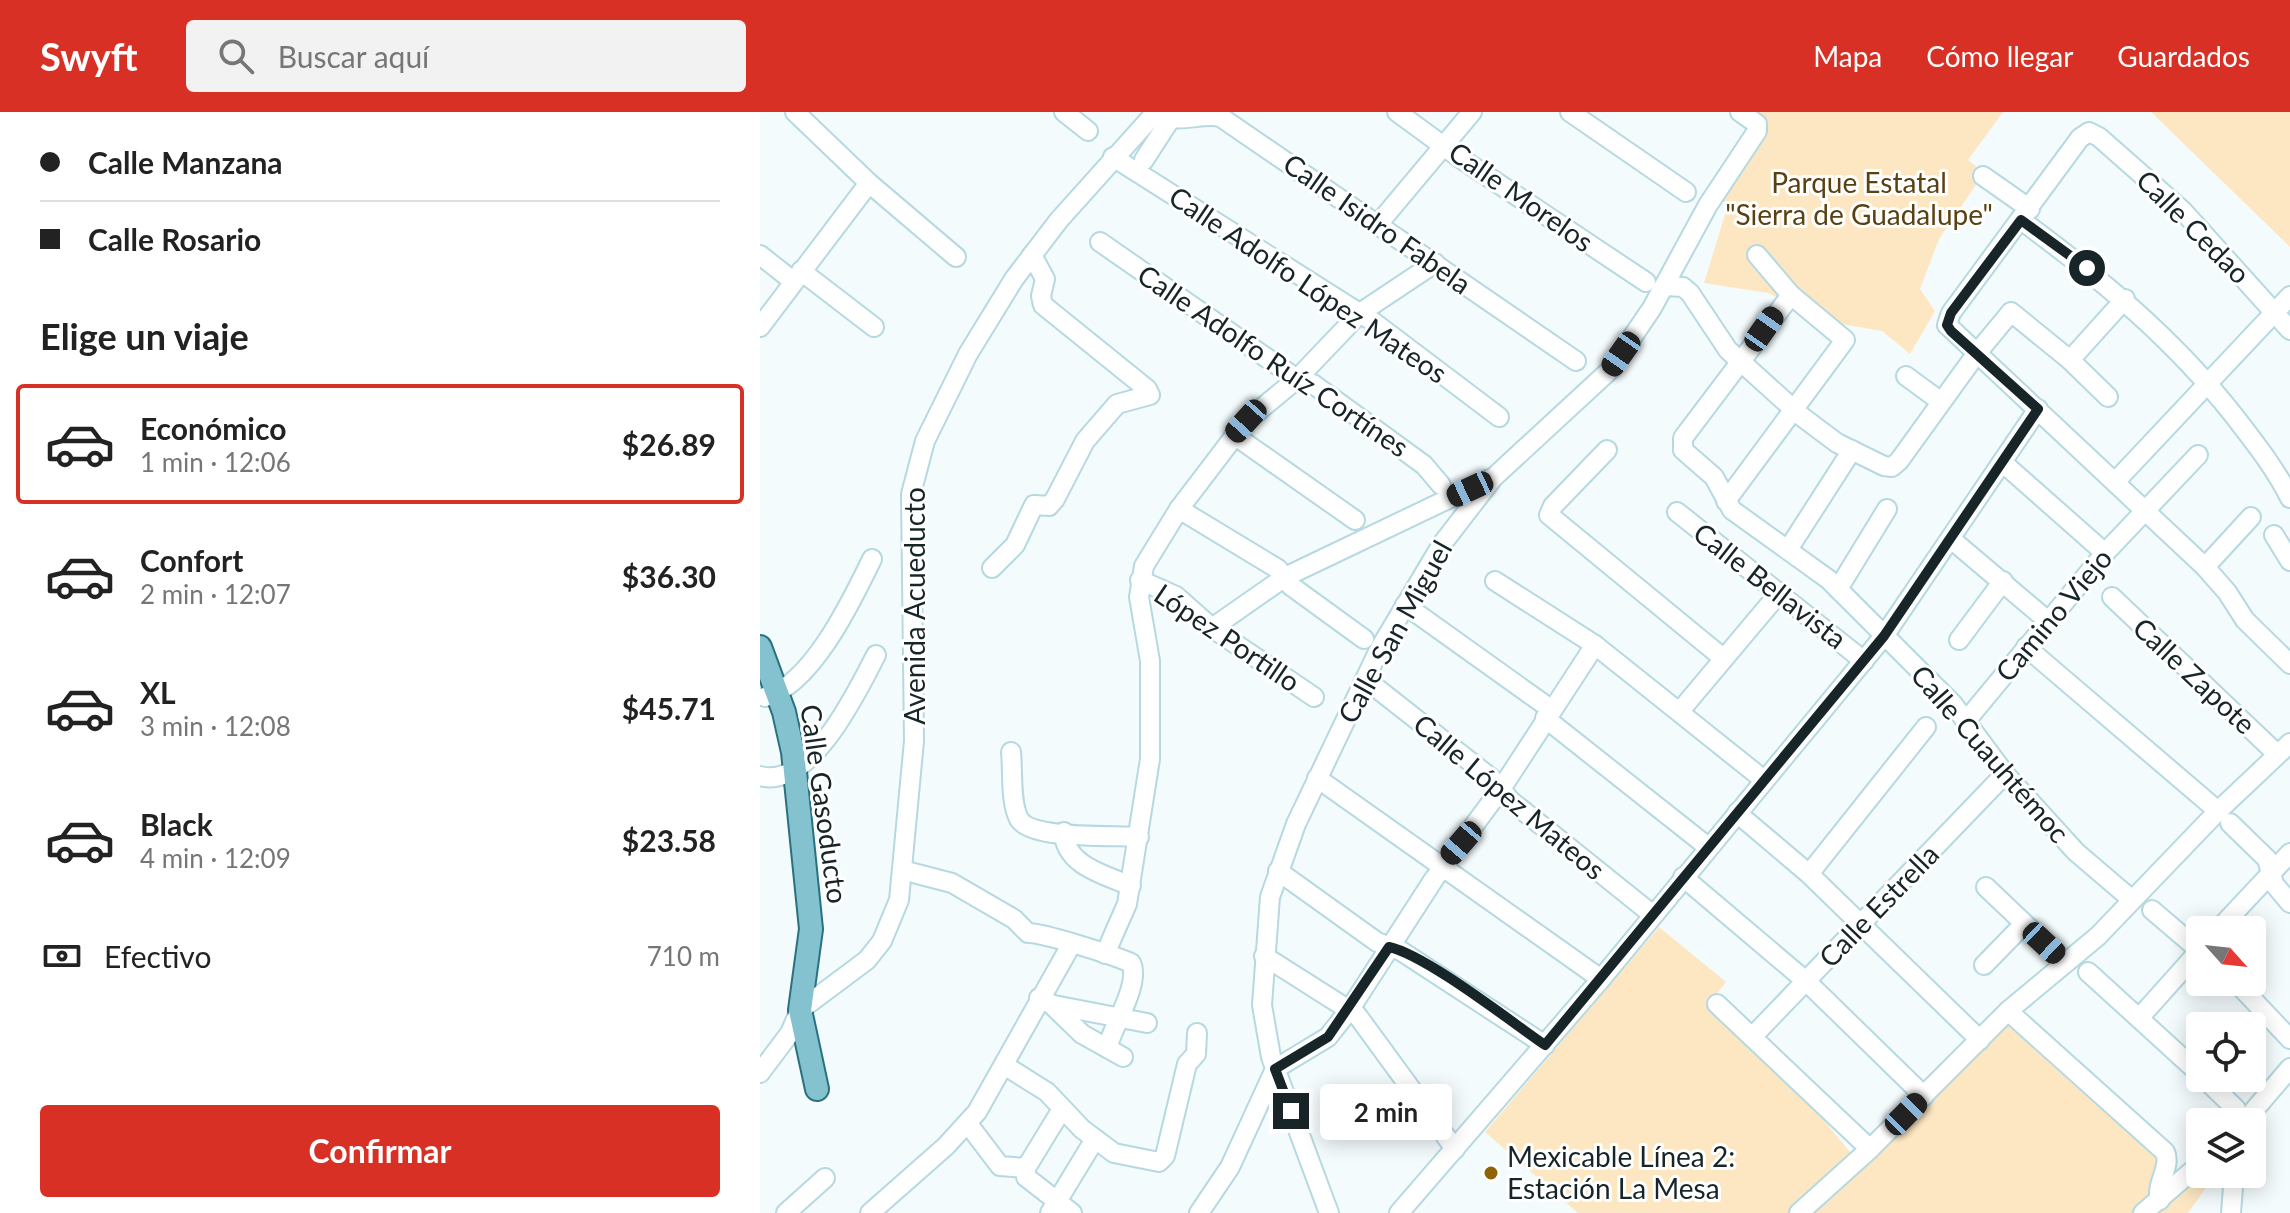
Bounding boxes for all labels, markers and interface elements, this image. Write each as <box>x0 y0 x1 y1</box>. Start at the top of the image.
search box <box>186 20 746 92</box>
text: Swyft <box>40 33 138 79</box>
icon: search <box>214 34 258 78</box>
text: Buscar aquí <box>278 38 429 74</box>
text: Mapa <box>1813 39 1882 73</box>
text: Cómo llegar <box>1926 39 2073 73</box>
text: Guardados <box>2117 39 2250 73</box>
street label: Calle Morelos <box>1443 134 1600 258</box>
text: Calle Manzana <box>88 144 283 180</box>
street label: Calle Isidro Fabela <box>1277 146 1478 301</box>
street label: Calle Cedao <box>2130 162 2258 290</box>
park label: Parque Estatal "Sierra de Guadalupe" <box>1725 165 1993 231</box>
street label: Calle Adolfo López Mateos <box>1163 178 1454 390</box>
text: Calle Rosario <box>88 221 261 257</box>
route start <box>2069 250 2105 286</box>
street label: Calle Adolfo Ruíz Cortínes <box>1132 257 1415 464</box>
car <box>1740 302 1788 356</box>
text: Elige un viaje <box>40 314 249 358</box>
car <box>1597 327 1645 381</box>
car <box>1221 395 1271 447</box>
icon: car <box>44 408 116 480</box>
text: Económico <box>140 410 286 446</box>
text: $26.89 <box>622 426 716 462</box>
text: 1 min · 12:06 <box>140 446 291 478</box>
car <box>1443 468 1497 510</box>
street label: Avenida Acueducto <box>897 487 931 725</box>
street label: Calle Bellavista <box>1687 515 1854 655</box>
street label: Calle San Miguel <box>1330 534 1458 729</box>
icon: car <box>44 540 116 612</box>
street label: Camino Viejo <box>1988 541 2119 688</box>
text: Confort <box>140 542 243 578</box>
text: $36.30 <box>622 558 716 594</box>
street label: López Portillo <box>1148 576 1307 698</box>
text: 2 min · 12:07 <box>140 578 291 610</box>
street label: Calle Zapote <box>2127 610 2263 740</box>
street label: Calle Cuauhtémoc <box>1904 658 2077 849</box>
icon: car <box>44 672 116 744</box>
text: XL <box>140 674 176 710</box>
text: $45.71 <box>622 690 716 726</box>
street label: Calle Gasoducto <box>794 702 856 906</box>
street label: Calle López Mateos <box>1407 706 1612 886</box>
text: 3 min · 12:08 <box>140 710 291 742</box>
icon: car <box>44 804 116 876</box>
text: Black <box>140 806 213 842</box>
car <box>1436 817 1486 869</box>
text: $23.58 <box>622 822 716 858</box>
street label: Calle Estrella <box>1811 837 1945 974</box>
text: 4 min · 12:09 <box>140 842 291 874</box>
north arrow <box>2186 916 2266 996</box>
map controls <box>2186 916 2266 1188</box>
car <box>2018 918 2070 968</box>
icon: cash <box>40 934 84 978</box>
text: Efectivo <box>104 938 211 974</box>
text: 710 m <box>647 940 720 972</box>
button: locate <box>2186 1012 2266 1092</box>
callout: 2 min <box>1319 1083 1451 1139</box>
car <box>1881 1089 1931 1139</box>
route end <box>1273 1093 1309 1129</box>
text: 2 min <box>1354 1096 1418 1128</box>
button: Confirmar <box>40 1105 720 1197</box>
button: layers <box>2186 1108 2266 1188</box>
place label: Mexicable Línea 2: Estación La Mesa <box>1507 1139 1735 1205</box>
marker: Mexicable Línea 2: Estación La Mesa <box>1482 1164 1500 1182</box>

